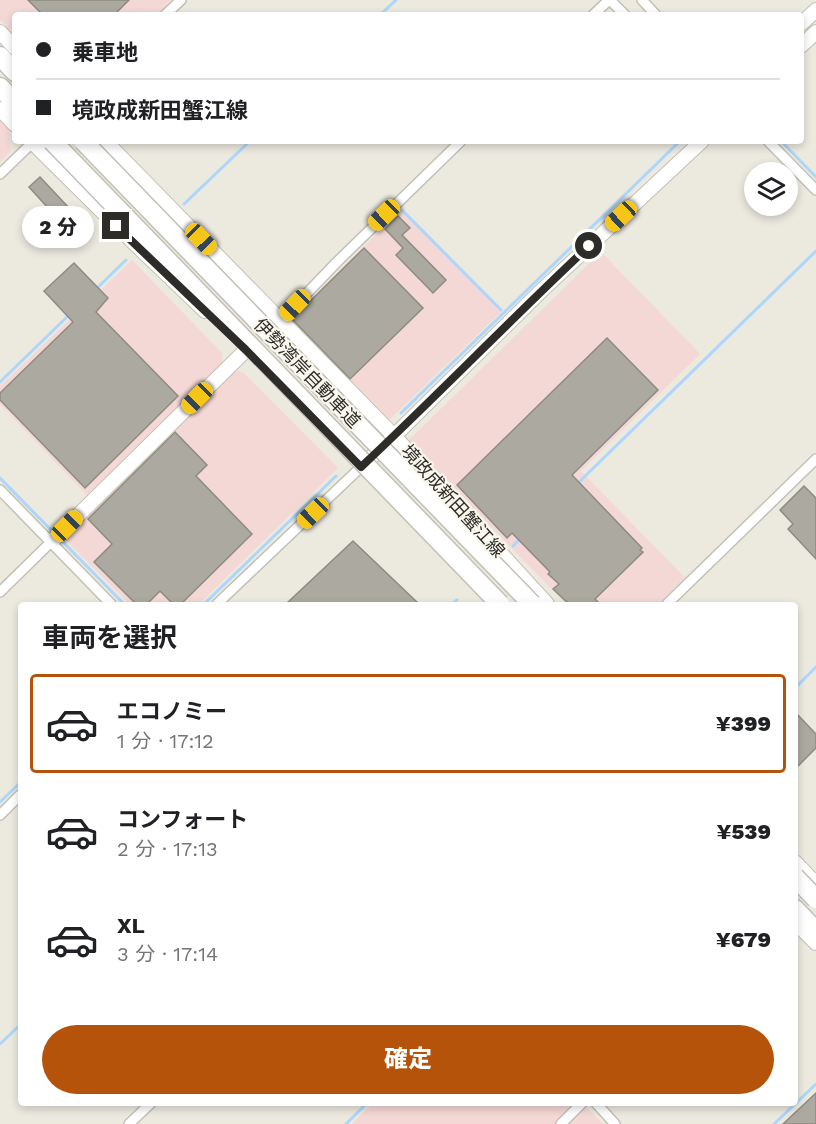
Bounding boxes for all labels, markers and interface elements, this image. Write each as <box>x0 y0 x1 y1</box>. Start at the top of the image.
text: 乗車地 <box>72 40 138 65</box>
text: 境政成新田蟹江線 <box>72 98 248 123</box>
map controls <box>744 162 798 216</box>
button: layers <box>744 162 798 216</box>
car <box>365 196 403 234</box>
car <box>602 197 640 235</box>
callout: 2 分 <box>23 205 95 247</box>
route end <box>102 212 129 239</box>
text: 2 分 <box>39 215 77 239</box>
car <box>182 220 220 258</box>
route start <box>575 232 602 259</box>
car <box>276 286 314 324</box>
street label: 伊勢湾岸自動車道 <box>250 314 365 432</box>
car <box>178 379 216 417</box>
street label: 境政成新田蟹江線 <box>397 440 509 561</box>
car <box>294 494 332 532</box>
car <box>48 507 86 545</box>
text: 車両を選択 <box>42 622 177 654</box>
icon: car <box>45 697 99 751</box>
text: エコノミー <box>117 699 227 724</box>
text: ¥399 <box>716 711 771 736</box>
text: 1 分 · 17:12 <box>117 729 214 753</box>
icon: car <box>45 805 99 859</box>
text: コンフォート <box>117 807 248 832</box>
text: ¥539 <box>716 819 771 844</box>
text: 2 分 · 17:13 <box>117 837 218 861</box>
icon: car <box>45 913 99 967</box>
text: XL <box>117 913 145 938</box>
text: ¥679 <box>716 927 771 952</box>
text: 3 分 · 17:14 <box>117 942 218 966</box>
button: 確定 <box>42 1025 774 1094</box>

